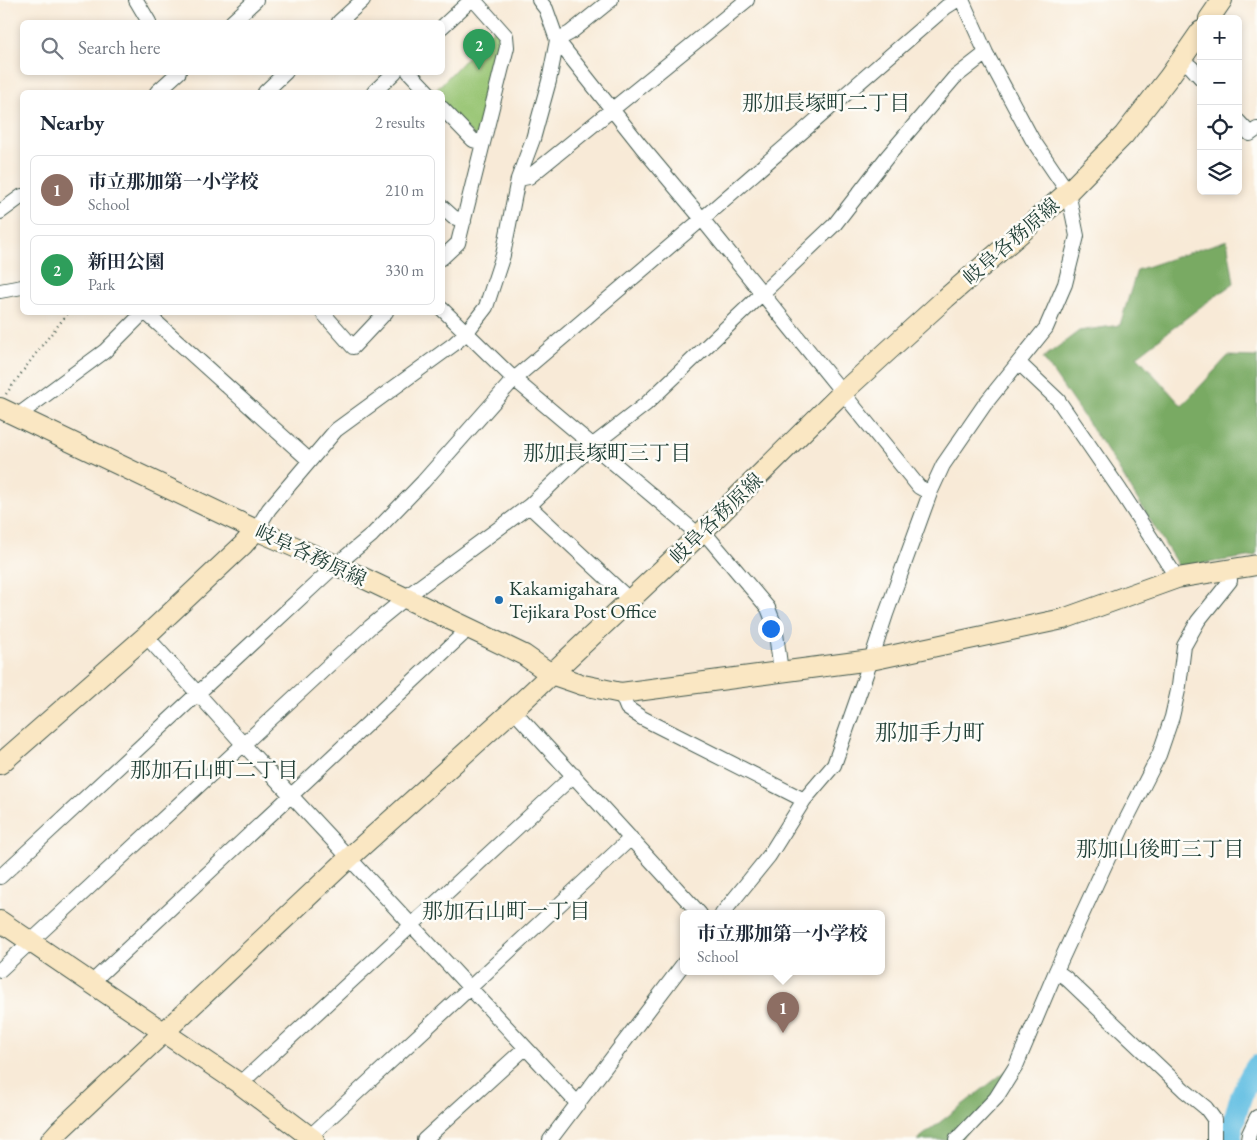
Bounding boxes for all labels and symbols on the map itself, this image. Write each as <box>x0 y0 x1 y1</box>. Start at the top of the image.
pin: 2 <box>463 29 495 70</box>
district label: 那加長塚町二丁目 <box>742 89 910 116</box>
street label: 岐阜各務原線 <box>957 192 1065 290</box>
district label: 那加長塚町三丁目 <box>523 439 691 466</box>
street label: 岐阜各務原線 <box>664 467 768 569</box>
street label: 岐阜各務原線 <box>251 518 371 592</box>
place label: Kakamigahara Tejikara Post Office <box>509 575 657 624</box>
marker: Kakamigahara Tejikara Post Office <box>493 594 505 606</box>
your location <box>758 616 784 642</box>
district label: 那加手力町 <box>875 718 985 747</box>
district label: 那加石山町二丁目 <box>130 756 298 783</box>
district label: 那加山後町三丁目 <box>1076 835 1244 862</box>
district label: 那加石山町一丁目 <box>422 897 590 924</box>
pin: 1 <box>767 992 799 1033</box>

